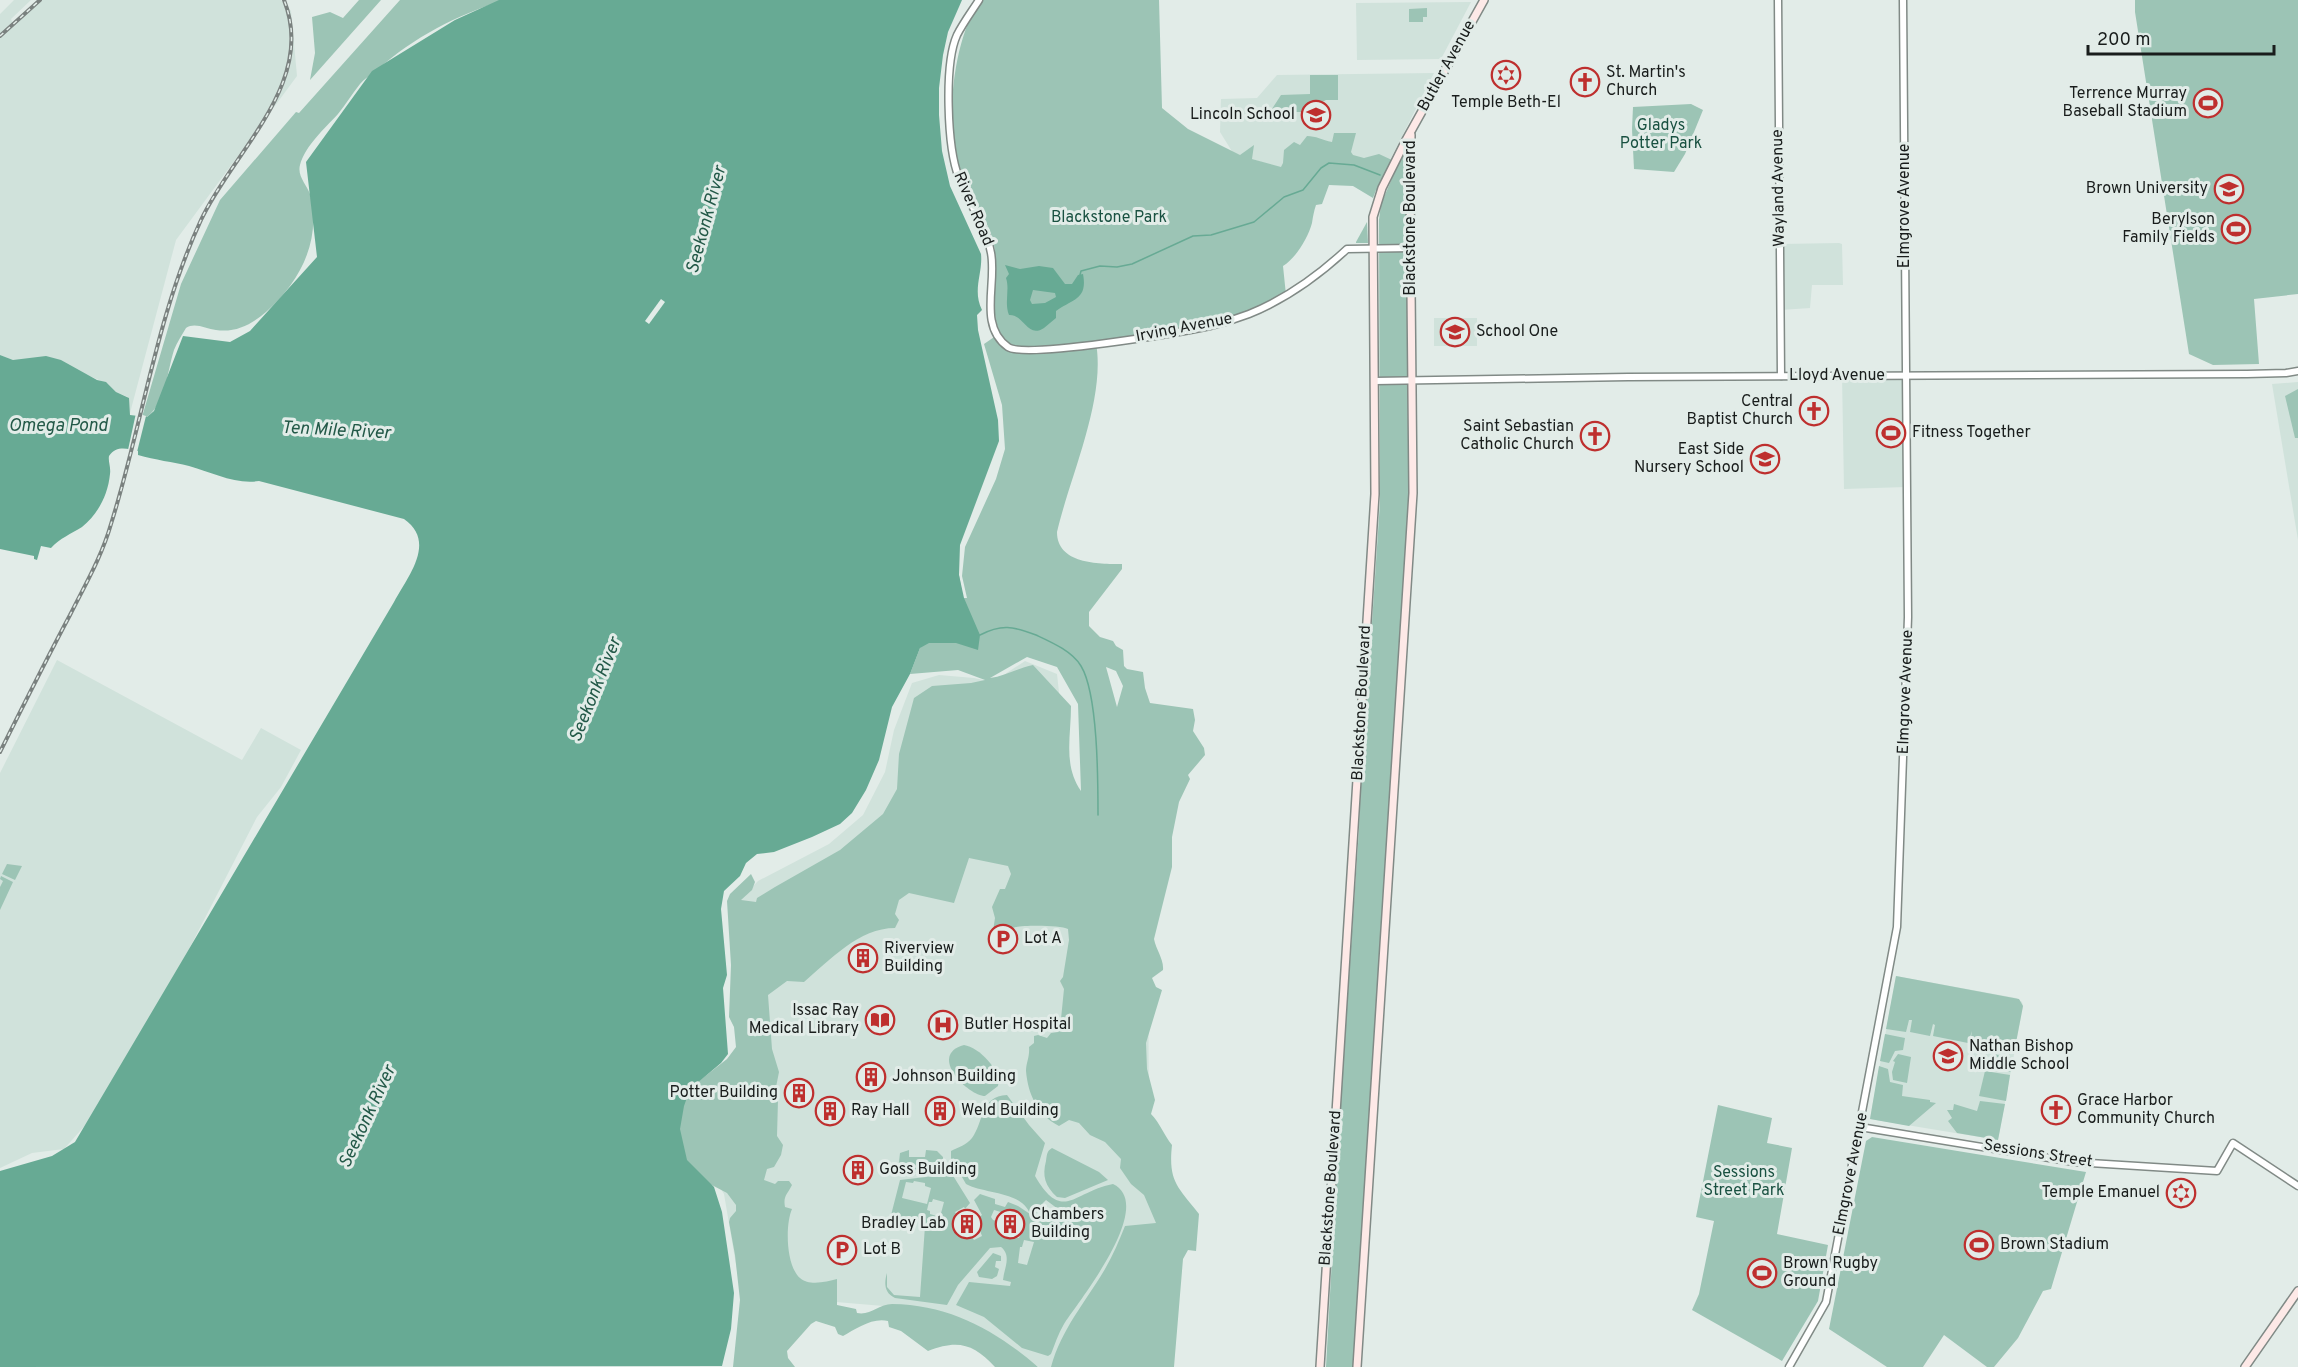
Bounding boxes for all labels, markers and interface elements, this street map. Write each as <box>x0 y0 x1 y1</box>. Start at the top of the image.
street label: Butler Avenue <box>1414 17 1480 115</box>
scale bar <box>2088 18 2274 56</box>
text: 200 m <box>2097 29 2150 52</box>
synagogue icon: Temple Beth-El <box>1490 59 1522 91</box>
place label: St. Martin's Church <box>1606 63 1686 101</box>
church icon: St. Martin's Church <box>1569 66 1601 98</box>
place label: Terrence Murray Baseball Stadium <box>2063 84 2187 122</box>
sports icon: Terrence Murray Baseball Stadium <box>2192 87 2224 119</box>
place label: Temple Beth-El <box>1451 93 1561 113</box>
school or university icon: Lincoln School <box>1300 99 1332 131</box>
place label: Lincoln School <box>1190 105 1295 125</box>
park label: Gladys Potter Park <box>1620 116 1702 154</box>
street label: Wayland Avenue <box>1768 129 1790 247</box>
street label: Blackstone Boulevard <box>1401 140 1421 296</box>
street label: Elmgrove Avenue <box>1895 144 1915 268</box>
water label: Seekonk River <box>682 162 733 276</box>
street label: River Road <box>948 169 998 249</box>
school or university icon: Brown University <box>2213 173 2245 205</box>
place label: Brown University <box>2086 179 2208 199</box>
park label: Blackstone Park <box>1051 208 1167 228</box>
place label: Berylson Family Fields <box>2122 210 2215 248</box>
sports icon: Berylson Family Fields <box>2220 213 2252 245</box>
street label: Irving Avenue <box>1134 309 1234 347</box>
school or university icon: School One <box>1439 316 1471 348</box>
place label: School One <box>1476 322 1558 342</box>
street label: Lloyd Avenue <box>1789 366 1885 386</box>
place label: Central Baptist Church <box>1687 392 1793 430</box>
church icon: Central Baptist Church <box>1798 395 1830 427</box>
water label: Omega Pond <box>8 415 109 438</box>
water label: Ten Mile River <box>281 417 393 445</box>
place label: Saint Sebastian Catholic Church <box>1460 417 1574 455</box>
sports icon: Fitness Together <box>1875 417 1907 449</box>
church icon: Saint Sebastian Catholic Church <box>1579 420 1611 452</box>
place label: Fitness Together <box>1912 423 2031 443</box>
place label: East Side Nursery School <box>1634 440 1744 478</box>
school or university icon: East Side Nursery School <box>1749 443 1781 475</box>
street label: Blackstone Boulevard <box>1348 625 1376 781</box>
street label: Elmgrove Avenue <box>1894 629 1918 755</box>
water label: Seekonk River <box>565 633 628 746</box>
parking icon: Lot A <box>987 923 1019 955</box>
place label: Lot A <box>1024 929 1062 949</box>
place label: Riverview Building <box>884 939 954 977</box>
building icon: Riverview Building <box>847 942 879 974</box>
place label: Issac Ray Medical Library <box>749 1001 859 1039</box>
library icon: Issac Ray Medical Library <box>864 1004 896 1036</box>
hospital icon: Butler Hospital <box>927 1009 959 1041</box>
place label: Butler Hospital <box>964 1015 1071 1035</box>
place label: Nathan Bishop Middle School <box>1969 1037 2073 1075</box>
school or university icon: Nathan Bishop Middle School <box>1932 1040 1964 1072</box>
water label: Seekonk River <box>334 1060 403 1172</box>
building icon: Johnson Building <box>855 1061 887 1093</box>
place label: Johnson Building <box>892 1067 1016 1087</box>
building icon: Potter Building <box>783 1077 815 1109</box>
place label: Potter Building <box>670 1083 778 1103</box>
place label: Grace Harbor Community Church <box>2077 1091 2215 1129</box>
church icon: Grace Harbor Community Church <box>2040 1094 2072 1126</box>
building icon: Ray Hall <box>814 1095 846 1127</box>
building icon: Weld Building <box>924 1095 956 1127</box>
place label: Ray Hall <box>851 1101 910 1121</box>
place label: Weld Building <box>961 1101 1059 1121</box>
street label: Blackstone Boulevard <box>1316 1110 1346 1266</box>
street label: Elmgrove Avenue <box>1829 1111 1873 1237</box>
street label: Sessions Street <box>1982 1136 2094 1172</box>
building icon: Goss Building <box>842 1154 874 1186</box>
place label: Goss Building <box>879 1160 977 1180</box>
park label: Sessions Street Park <box>1704 1163 1784 1201</box>
synagogue icon: Temple Emanuel <box>2165 1177 2197 1209</box>
place label: Temple Emanuel <box>2041 1183 2160 1203</box>
place label: Chambers Building <box>1031 1205 1104 1243</box>
building icon: Bradley Lab <box>951 1208 983 1240</box>
building icon: Chambers Building <box>994 1208 1026 1240</box>
place label: Bradley Lab <box>861 1214 946 1234</box>
sports icon: Brown Stadium <box>1963 1229 1995 1261</box>
parking icon: Lot B <box>826 1234 858 1266</box>
place label: Brown Stadium <box>2000 1235 2109 1255</box>
place label: Lot B <box>863 1240 901 1260</box>
place label: Brown Rugby Ground <box>1783 1254 1878 1292</box>
sports icon: Brown Rugby Ground <box>1746 1257 1778 1289</box>

